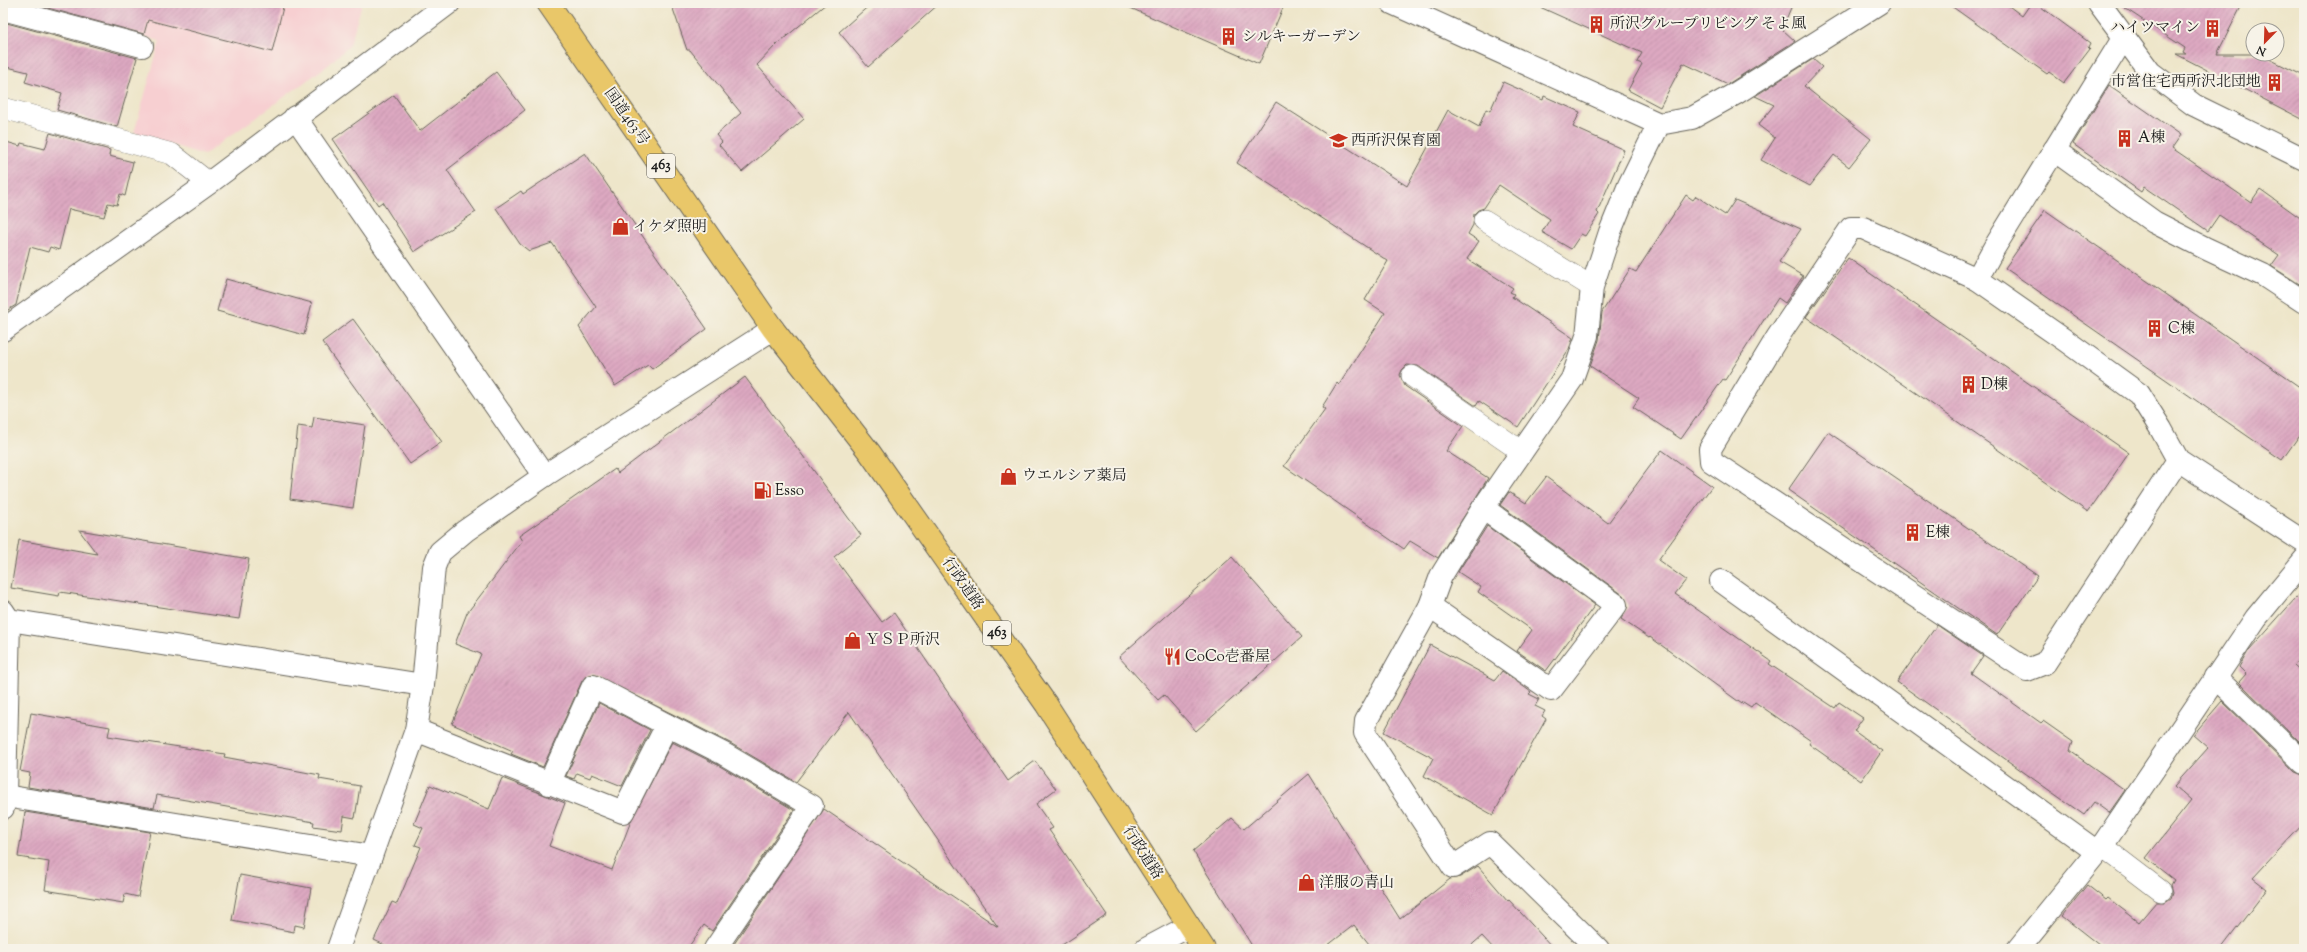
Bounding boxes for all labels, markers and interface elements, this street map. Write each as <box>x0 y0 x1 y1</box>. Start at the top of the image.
building icon: 所沢グループリビング そよ風 <box>1587 14 1607 34</box>
place label: 所沢グループリビング そよ風 <box>1610 14 1806 35</box>
place label: ハイツマイン <box>2110 18 2200 39</box>
building icon: ハイツマイン <box>2203 18 2223 38</box>
north arrow <box>2245 22 2285 62</box>
building icon: シルキーガーデン <box>1219 27 1239 47</box>
place label: シルキーガーデン <box>1242 27 1361 48</box>
text: N <box>2254 41 2270 60</box>
place label: 市営住宅西所沢北団地 <box>2111 72 2261 93</box>
building icon: 市営住宅西所沢北団地 <box>2264 72 2284 92</box>
street label: 国道463号 <box>598 84 654 150</box>
building icon: A棟 <box>2115 128 2135 148</box>
place label: A棟 <box>2138 128 2165 149</box>
school or university icon: 西所沢保育園 <box>1328 131 1348 151</box>
place label: 西所沢保育園 <box>1351 131 1441 152</box>
road number: 463 <box>647 154 675 178</box>
shop icon: イケダ照明 <box>610 217 630 237</box>
place label: イケダ照明 <box>633 217 707 238</box>
building icon: C棟 <box>2145 319 2165 339</box>
place label: C棟 <box>2168 319 2195 340</box>
building icon: D棟 <box>1958 375 1978 395</box>
place label: D棟 <box>1981 375 2008 396</box>
shop icon: ウエルシア薬局 <box>999 466 1019 486</box>
place label: ウエルシア薬局 <box>1022 466 1127 487</box>
fuel station icon: Esso <box>752 481 772 501</box>
place label: Esso <box>775 481 804 502</box>
building icon: E棟 <box>1903 523 1923 543</box>
place label: E棟 <box>1926 523 1950 544</box>
street label: 行政道路 <box>936 553 988 615</box>
road number: 463 <box>983 621 1011 645</box>
shop icon: ＹＳＰ所沢 <box>842 630 862 650</box>
place label: ＹＳＰ所沢 <box>865 630 940 651</box>
restaurant icon: CoCo壱番屋 <box>1162 647 1182 667</box>
place label: CoCo壱番屋 <box>1185 647 1270 668</box>
street label: 行政道路 <box>1117 822 1167 884</box>
shop icon: 洋服の青山 <box>1296 873 1316 893</box>
place label: 洋服の青山 <box>1319 873 1394 894</box>

